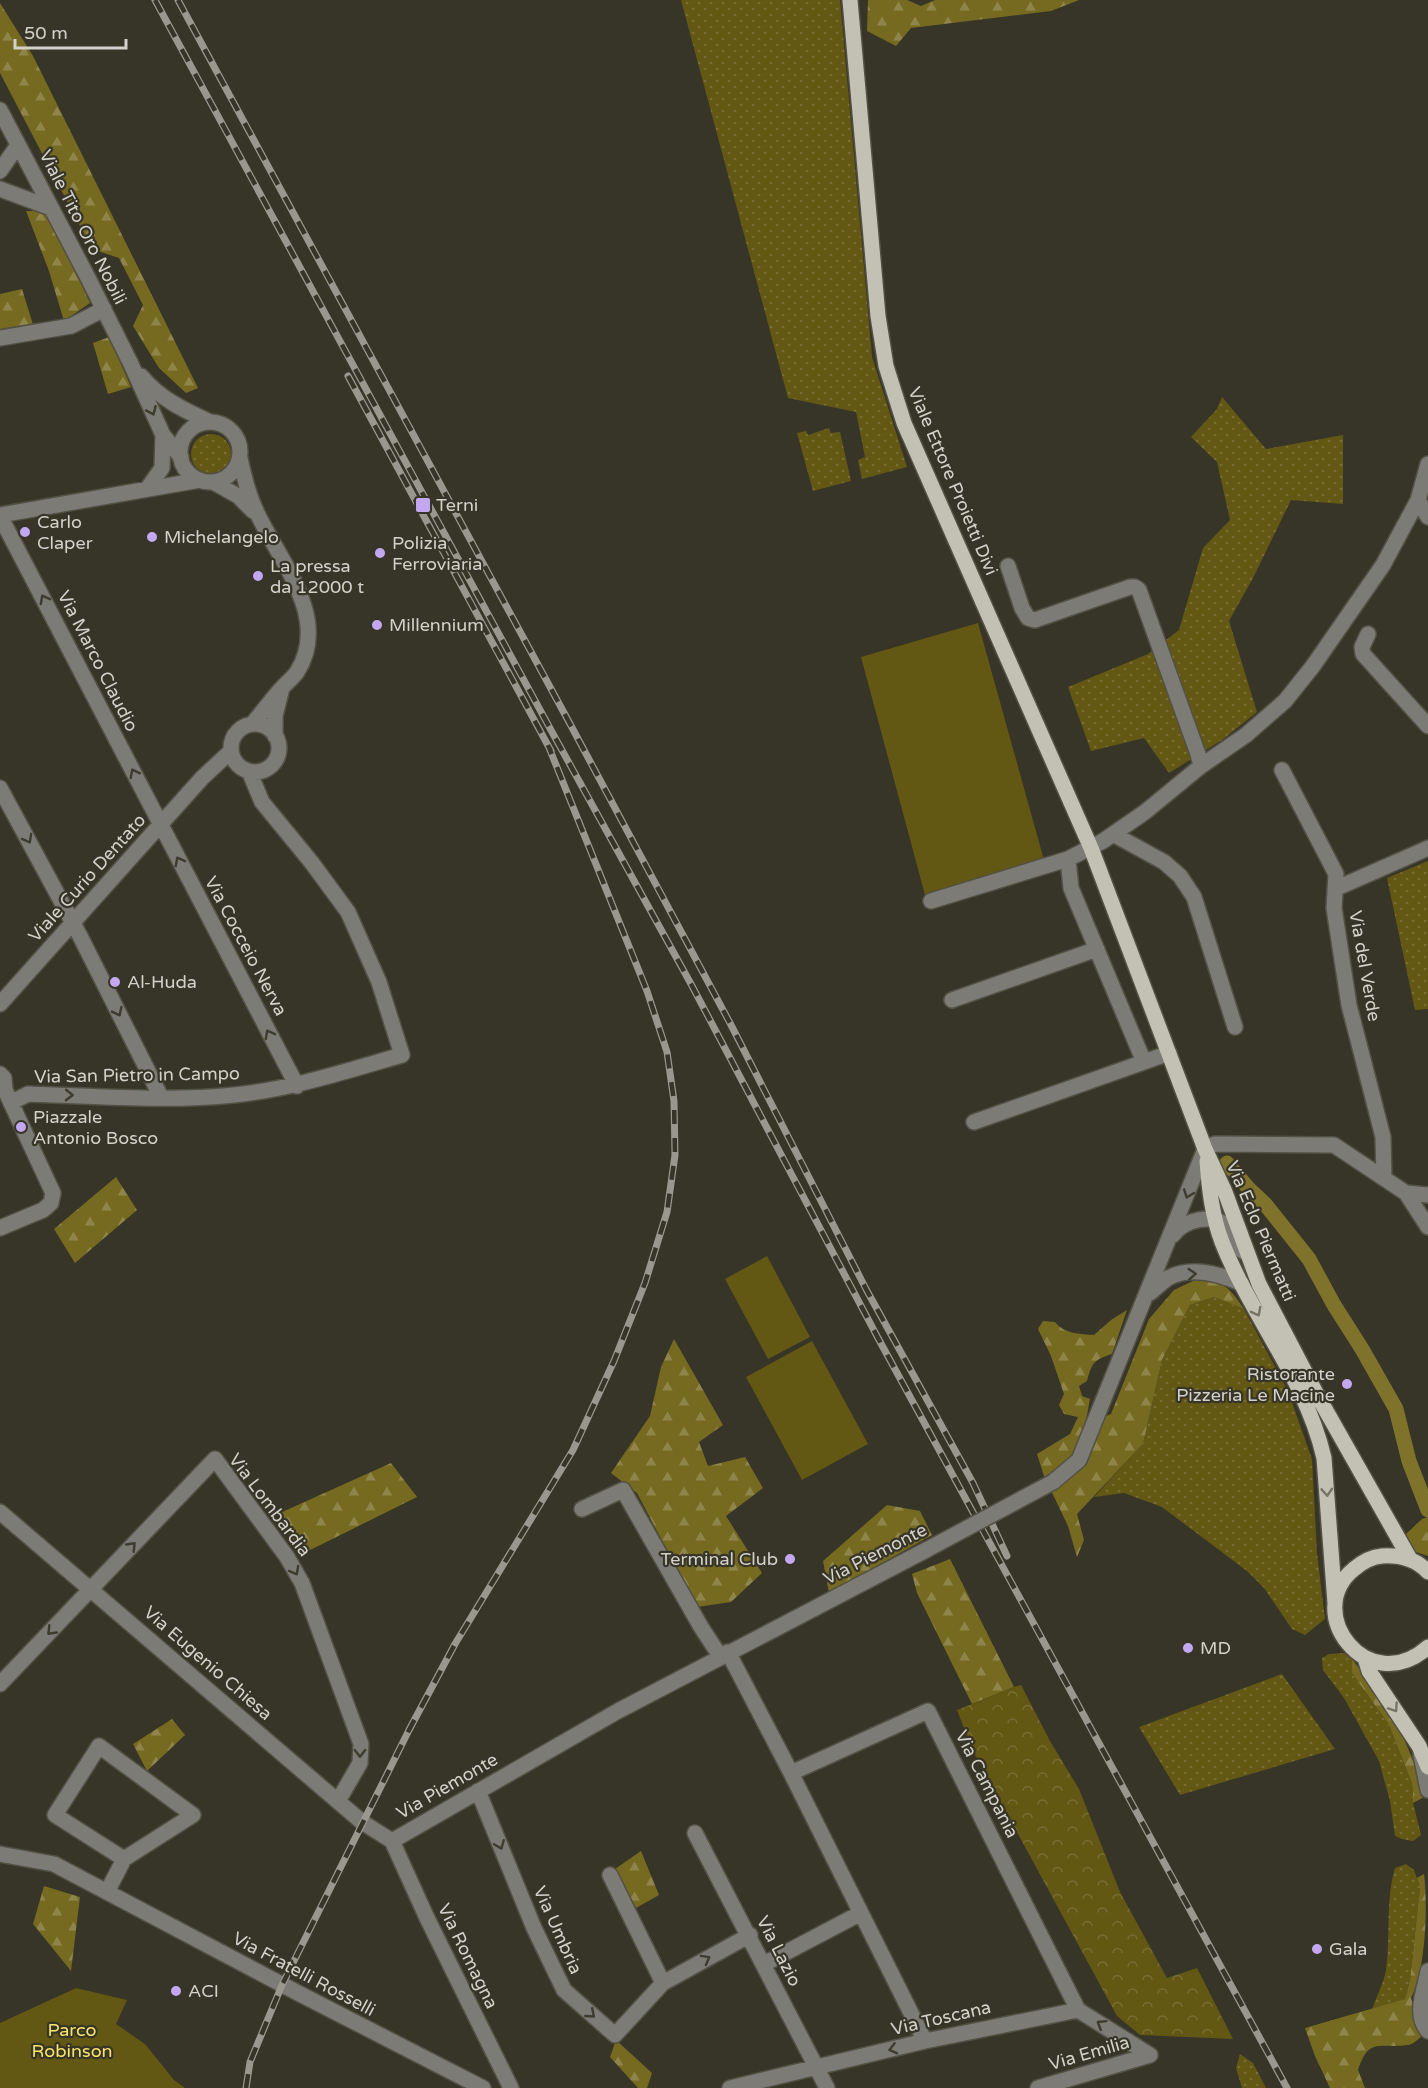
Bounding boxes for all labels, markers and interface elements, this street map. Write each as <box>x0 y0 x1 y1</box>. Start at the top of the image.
scale bar <box>15 12 126 50</box>
text: 50 m <box>24 22 68 44</box>
street label: Viale Tito Oro Nobili <box>34 146 132 308</box>
street label: Viale Ettore Proietti Divi <box>903 384 1003 578</box>
one-way arrow <box>145 405 157 416</box>
place label: Terni <box>436 494 478 516</box>
marker: Terni <box>414 496 432 514</box>
place label: Carlo Claper <box>37 511 93 554</box>
marker: Carlo Claper <box>18 525 32 539</box>
place label: Michelangelo <box>164 526 279 548</box>
marker: Michelangelo <box>145 530 159 544</box>
place label: Polizia Ferroviaria <box>392 532 482 575</box>
marker: Polizia Ferroviaria <box>373 546 387 560</box>
place label: La pressa da 12000 t <box>270 555 364 598</box>
marker: La pressa da 12000 t <box>251 569 265 583</box>
street label: Via Marco Claudio <box>53 587 143 735</box>
one-way arrow <box>40 595 51 606</box>
place label: Millennium <box>389 614 484 636</box>
marker: Millennium <box>370 618 384 632</box>
one-way arrow <box>129 768 141 779</box>
street label: Viale Curio Dentato <box>24 809 150 947</box>
one-way arrow <box>21 833 32 843</box>
one-way arrow <box>175 857 186 867</box>
street label: Via Cocceio Nerva <box>200 872 292 1020</box>
street label: Via del Verde <box>1344 909 1386 1023</box>
place label: Al-Huda <box>127 971 197 993</box>
marker: Al-Huda <box>108 975 122 989</box>
one-way arrow <box>111 1006 122 1017</box>
one-way arrow <box>265 1029 277 1040</box>
street label: Via San Pietro in Campo <box>34 1062 240 1088</box>
one-way arrow <box>65 1089 74 1101</box>
place label: Piazzale Antonio Bosco <box>33 1106 158 1149</box>
marker: Piazzale Antonio Bosco <box>14 1120 28 1134</box>
street label: Via Eclo Piermatti <box>1221 1157 1301 1305</box>
one-way arrow <box>1182 1188 1195 1199</box>
one-way arrow <box>1188 1268 1197 1281</box>
one-way arrow <box>1250 1306 1261 1317</box>
place label: Ristorante Pizzeria Le Macine <box>1176 1363 1335 1406</box>
marker: Ristorante Pizzeria Le Macine <box>1340 1377 1354 1391</box>
street label: Via Lombardia <box>224 1449 316 1561</box>
one-way arrow <box>1320 1487 1333 1496</box>
street label: Via Piemonte <box>819 1518 931 1590</box>
one-way arrow <box>125 1543 136 1553</box>
place label: Terminal Club <box>661 1548 778 1570</box>
marker: Terminal Club <box>783 1552 797 1566</box>
one-way arrow <box>288 1565 299 1575</box>
street label: Via Eugenio Chiesa <box>139 1601 277 1725</box>
one-way arrow <box>47 1624 58 1634</box>
place label: MD <box>1200 1637 1231 1659</box>
marker: MD <box>1181 1641 1195 1655</box>
one-way arrow <box>1387 1702 1398 1713</box>
street label: Via Campania <box>950 1727 1024 1841</box>
street label: Via Piemonte <box>392 1748 502 1824</box>
one-way arrow <box>354 1749 367 1758</box>
one-way arrow <box>493 1839 505 1850</box>
street label: Via Umbria <box>529 1882 587 1978</box>
street label: Via Romagna <box>433 1900 503 2012</box>
street label: Via Lazio <box>752 1912 806 1990</box>
street label: Via Fratelli Rosselli <box>229 1927 379 2021</box>
place label: Gala <box>1329 1938 1367 1960</box>
marker: Gala <box>1310 1942 1324 1956</box>
one-way arrow <box>700 1955 710 1966</box>
place label: ACI <box>188 1980 219 2002</box>
marker: ACI <box>169 1984 183 1998</box>
street label: Via Toscana <box>889 1996 993 2040</box>
one-way arrow <box>584 2007 595 2018</box>
park label: Parco Robinson <box>31 2019 113 2062</box>
one-way arrow <box>1097 2020 1107 2032</box>
street label: Via Emilia <box>1046 2031 1132 2075</box>
one-way arrow <box>888 2042 899 2054</box>

